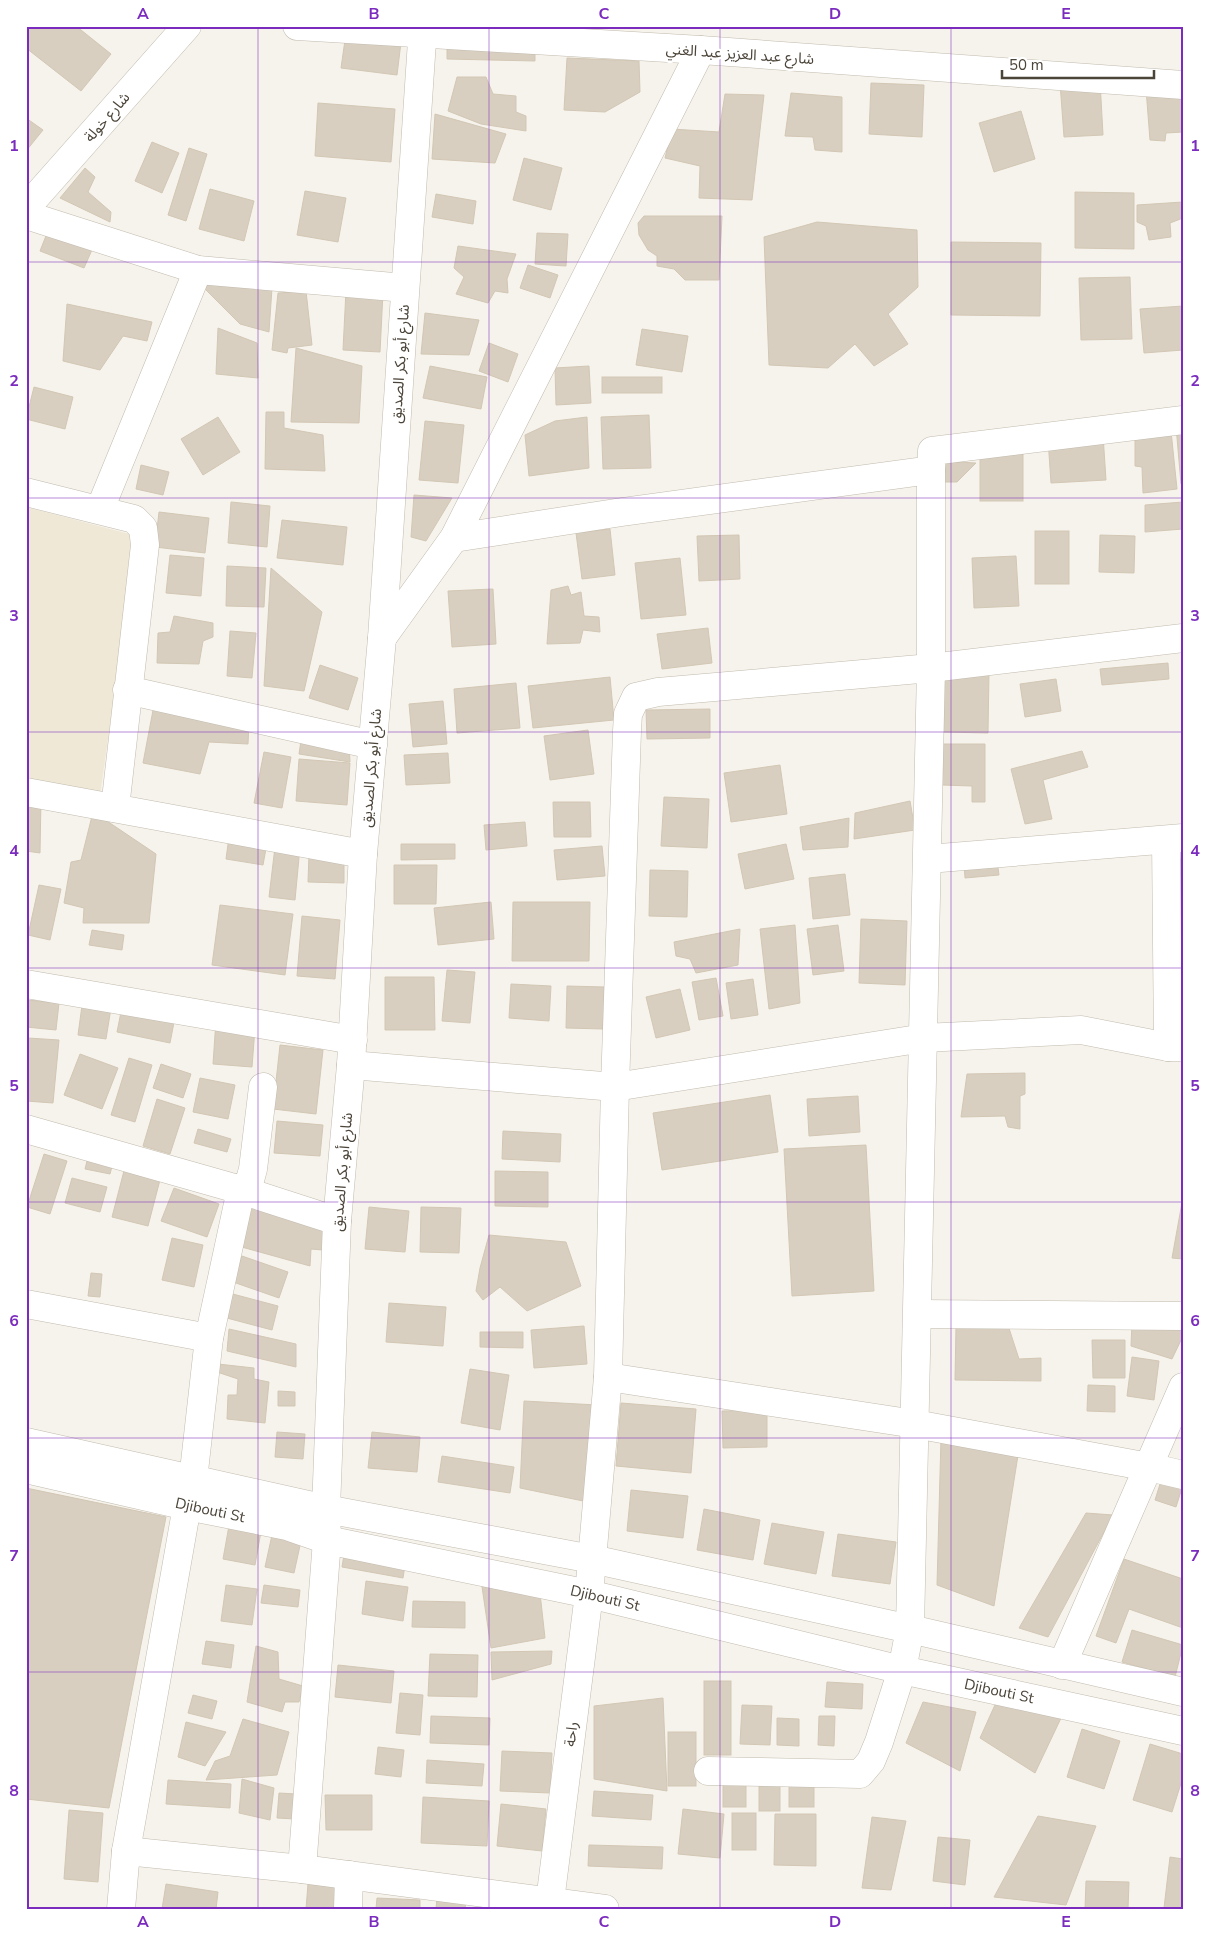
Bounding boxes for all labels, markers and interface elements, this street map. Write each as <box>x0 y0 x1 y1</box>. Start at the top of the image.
text: A <box>137 3 149 25</box>
text: B <box>368 3 380 25</box>
text: C <box>599 3 610 25</box>
text: D <box>829 3 841 25</box>
text: E <box>1061 3 1071 25</box>
street label: شارع عبد العزيز عبد الغني <box>665 39 815 71</box>
scale bar <box>1002 48 1154 80</box>
text: 50 m <box>1009 55 1044 75</box>
street label: شارع خولة <box>80 88 136 148</box>
text: 1 <box>9 135 19 157</box>
text: 1 <box>1190 135 1200 157</box>
street label: شارع أبو بكر الصديق <box>386 304 416 424</box>
text: 2 <box>9 370 19 392</box>
text: 2 <box>1190 370 1200 392</box>
text: 3 <box>9 605 19 627</box>
text: 3 <box>1190 605 1200 627</box>
street label: شارع أبو بكر الصديق <box>356 707 388 828</box>
text: 4 <box>9 840 19 862</box>
text: 4 <box>1190 840 1200 862</box>
text: 5 <box>9 1075 19 1097</box>
text: 5 <box>1190 1075 1200 1097</box>
street label: شارع أبو بكر الصديق <box>327 1111 359 1232</box>
text: 6 <box>9 1310 19 1332</box>
text: 6 <box>1190 1310 1200 1332</box>
street label: Djibouti St <box>173 1493 247 1527</box>
text: 7 <box>9 1545 19 1567</box>
text: 7 <box>1190 1545 1200 1567</box>
street label: Djibouti St <box>568 1580 642 1616</box>
street label: Djibouti St <box>962 1674 1036 1708</box>
street label: راحة <box>560 1720 582 1748</box>
text: 8 <box>9 1780 19 1802</box>
text: 8 <box>1190 1780 1200 1802</box>
text: A <box>137 1911 149 1933</box>
text: B <box>368 1911 380 1933</box>
text: C <box>599 1911 610 1933</box>
text: D <box>829 1911 841 1933</box>
text: E <box>1061 1911 1071 1933</box>

